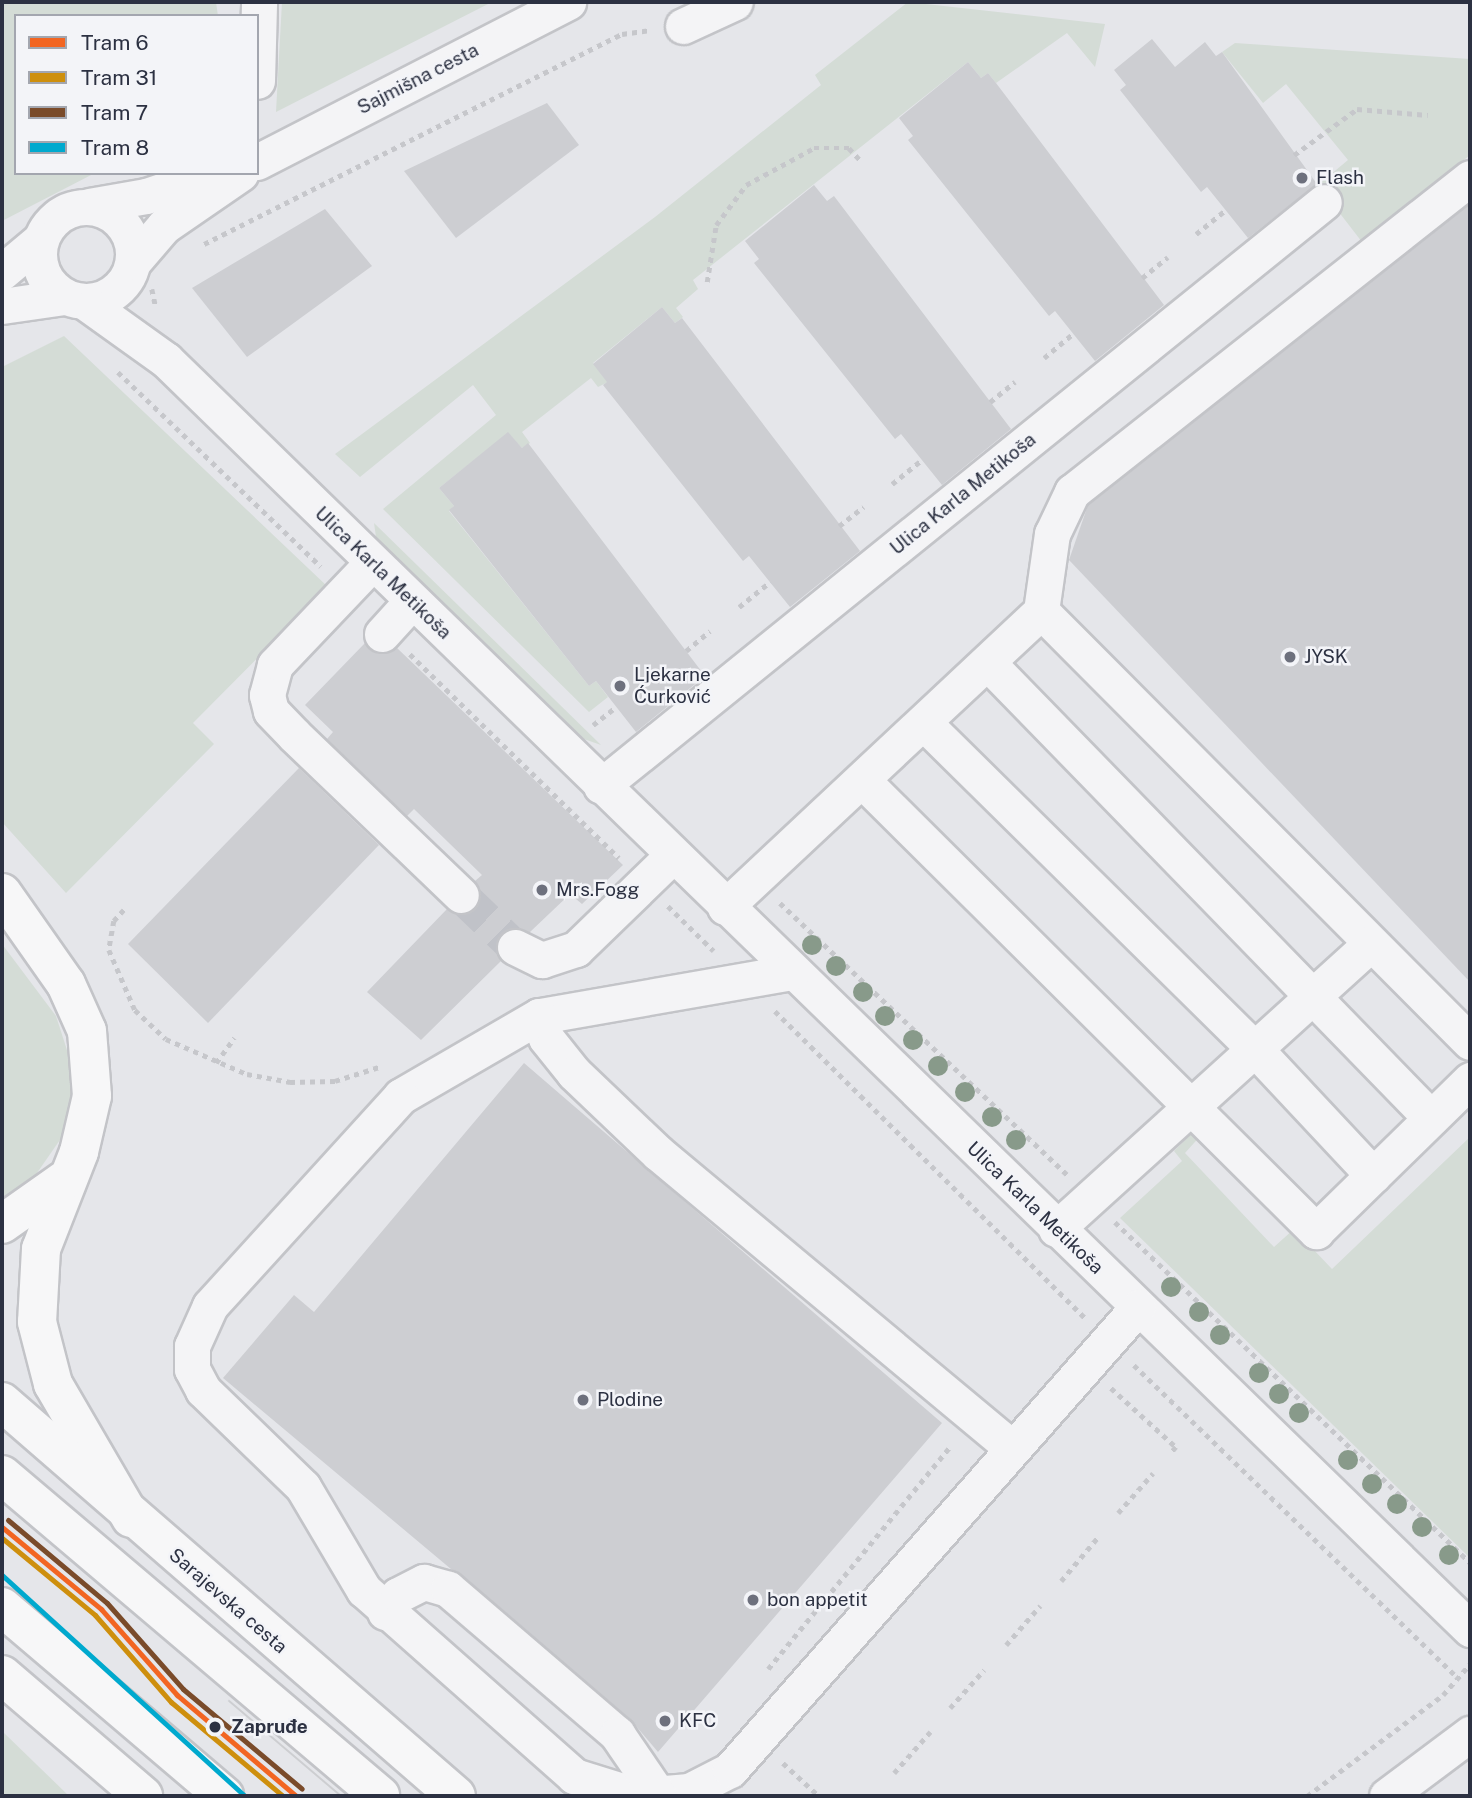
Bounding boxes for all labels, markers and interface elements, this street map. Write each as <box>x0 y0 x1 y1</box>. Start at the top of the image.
legend <box>14 14 259 175</box>
text: Tram 6 <box>81 30 149 55</box>
street label: Sajmišna cesta <box>353 39 483 119</box>
text: Tram 31 <box>81 65 157 90</box>
text: Tram 7 <box>81 100 148 125</box>
text: Tram 8 <box>81 135 149 160</box>
place label: Flash <box>1316 167 1364 189</box>
marker: Flash <box>1294 170 1310 186</box>
street label: Ulica Karla Metikoša <box>886 428 1040 560</box>
street label: Ulica Karla Metikoša <box>310 502 456 644</box>
place label: JYSK <box>1304 646 1348 668</box>
marker: JYSK <box>1282 649 1298 665</box>
place label: Ljekarne Ćurković <box>634 664 711 708</box>
marker: Ljekarne Ćurković <box>612 678 628 694</box>
place label: Mrs.Fogg <box>556 879 639 901</box>
marker: Mrs.Fogg <box>534 882 550 898</box>
street label: Ulica Karla Metikoša <box>962 1137 1108 1279</box>
place label: Plodine <box>597 1389 663 1411</box>
marker: Plodine <box>575 1392 591 1408</box>
street label: Sarajevska cesta <box>164 1543 292 1659</box>
place label: bon appetit <box>767 1589 868 1611</box>
marker: bon appetit <box>745 1592 761 1608</box>
place label: KFC <box>679 1710 716 1732</box>
marker: KFC <box>657 1713 673 1729</box>
place label: Zapruđe <box>231 1716 308 1738</box>
marker: Zapruđe <box>205 1717 225 1737</box>

